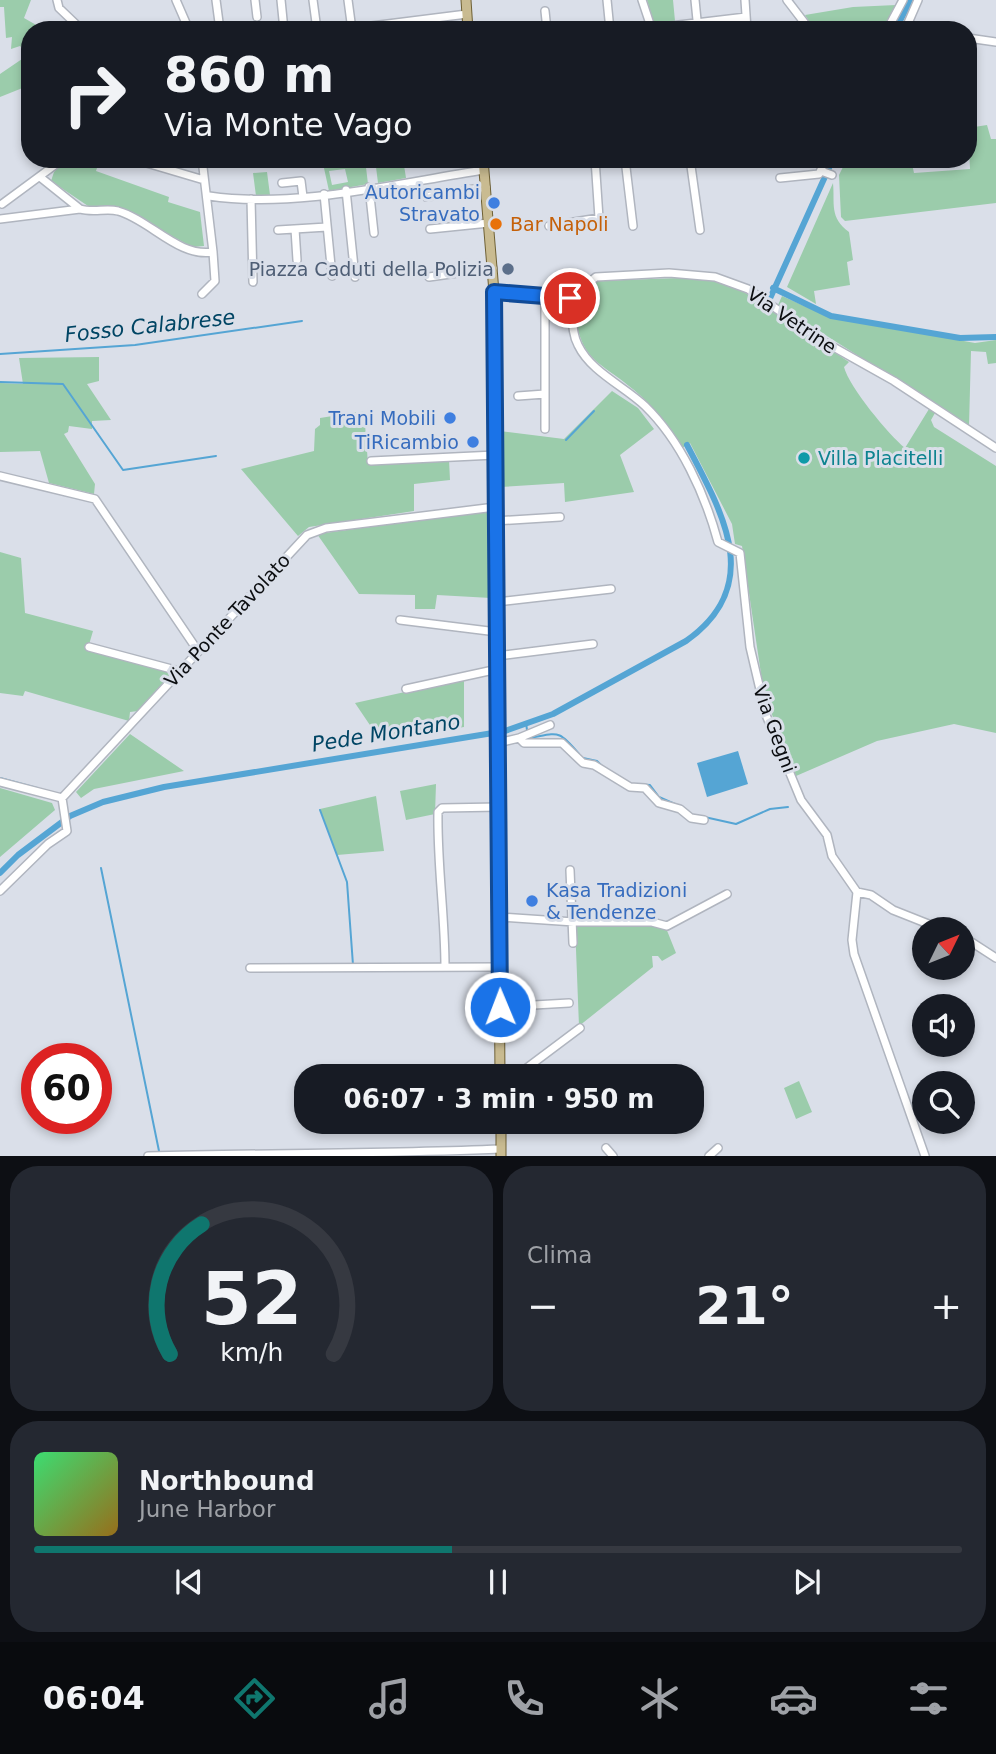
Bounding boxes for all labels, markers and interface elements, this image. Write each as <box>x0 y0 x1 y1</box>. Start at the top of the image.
text: 860 m <box>164 47 334 104</box>
icon: right <box>49 49 140 140</box>
text: Via Monte Vago <box>164 106 413 144</box>
place label: Autoricambi Stravato <box>365 181 480 225</box>
marker: Autoricambi Stravato <box>486 195 502 211</box>
place label: Bar Napoli <box>510 213 609 235</box>
marker: Bar Napoli <box>488 216 504 232</box>
place label: Piazza Caduti della Polizia <box>249 258 494 280</box>
marker: Piazza Caduti della Polizia <box>500 261 516 277</box>
pin <box>540 268 600 328</box>
icon: arrive <box>551 279 589 317</box>
street label: Via Vetrine <box>743 282 841 358</box>
water label: Fosso Calabrese <box>64 305 236 347</box>
place label: Trani Mobili <box>327 407 436 429</box>
marker: Trani Mobili <box>442 410 458 426</box>
place label: TiRicambio <box>354 431 459 453</box>
marker: TiRicambio <box>465 434 481 450</box>
place label: Villa Placitelli <box>818 447 943 469</box>
marker: Villa Placitelli <box>796 450 812 466</box>
street label: Via Ponte Tavolato <box>160 549 294 691</box>
street label: Via Gegni <box>749 682 801 776</box>
water label: Pede Montano <box>310 709 462 757</box>
place label: Kasa Tradizioni & Tendenze <box>546 879 687 923</box>
marker: Kasa Tradizioni & Tendenze <box>524 893 540 909</box>
north arrow <box>912 917 975 980</box>
map controls <box>912 917 975 1134</box>
position arrow <box>463 970 537 1044</box>
button: sound <box>912 994 975 1057</box>
speed limit sign: 60 <box>21 1043 112 1134</box>
button: search <box>912 1071 975 1134</box>
text: 06:07 · 3 min · 950 m <box>344 1084 654 1114</box>
text: Clima <box>527 1242 592 1268</box>
text: 52 <box>201 1257 302 1342</box>
text: 21° <box>695 1276 794 1336</box>
text: − <box>527 1284 559 1328</box>
text: + <box>930 1284 962 1328</box>
text: km/h <box>220 1338 283 1367</box>
text: Northbound <box>139 1466 315 1496</box>
text: June Harbor <box>139 1496 275 1522</box>
icon: previous <box>170 1563 208 1601</box>
icon: pause <box>479 1563 517 1601</box>
icon: next <box>788 1563 826 1601</box>
icon: directions <box>230 1674 279 1723</box>
icon: music <box>365 1674 414 1723</box>
icon: phone <box>500 1674 549 1723</box>
icon: climate <box>635 1674 684 1723</box>
icon: car <box>769 1674 818 1723</box>
icon: filters <box>904 1674 953 1723</box>
text: 06:04 <box>43 1679 145 1717</box>

